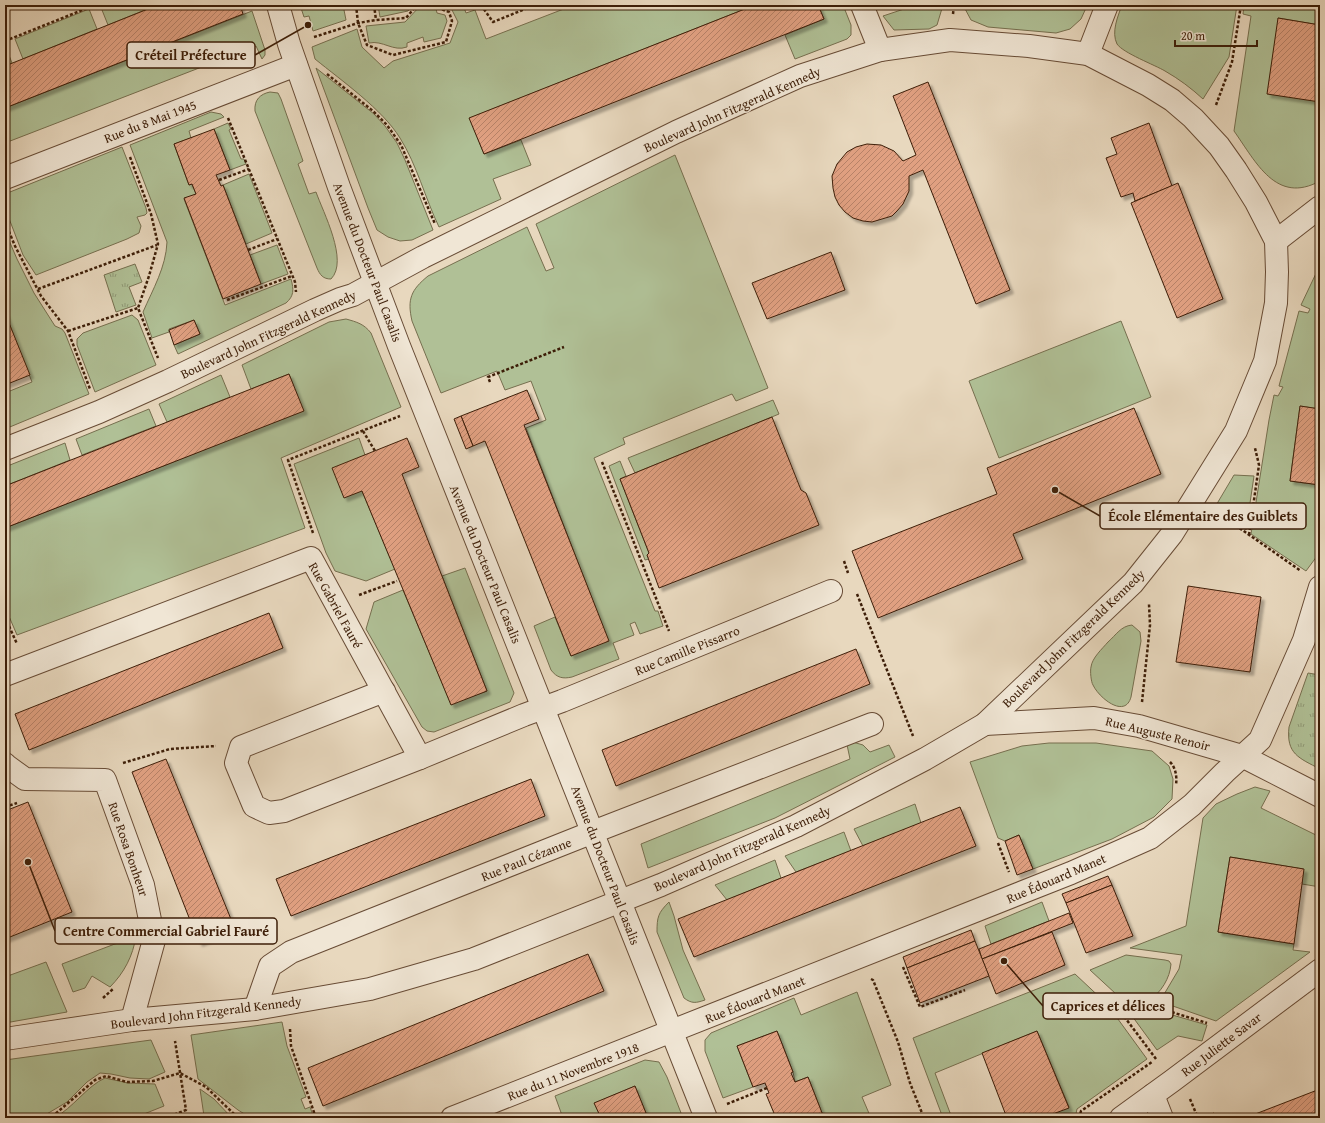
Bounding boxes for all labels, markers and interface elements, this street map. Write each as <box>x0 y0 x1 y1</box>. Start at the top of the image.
scale bar <box>1175 22 1257 48</box>
text: 20 m <box>1181 27 1205 44</box>
callout: Créteil Préfecture <box>127 42 255 68</box>
text: Créteil Préfecture <box>135 45 247 65</box>
street label: Boulevard John Fitzgerald Kennedy <box>641 62 824 157</box>
street label: Rue du 8 Mai 1945 <box>101 95 199 148</box>
street label: Avenue du Docteur Paul Casalis <box>328 180 407 345</box>
street label: Boulevard John Fitzgerald Kennedy <box>177 285 360 384</box>
street label: Avenue du Docteur Paul Casalis <box>445 482 526 646</box>
callout: École Elémentaire des Guiblets <box>1100 503 1306 529</box>
text: École Elémentaire des Guiblets <box>1108 506 1298 526</box>
street label: Rue Gabriel Fauré <box>304 559 367 652</box>
street label: Boulevard John Fitzgerald Kennedy <box>998 564 1149 712</box>
street label: Rue Camille Pissarro <box>632 621 743 680</box>
street label: Rue Auguste Renoir <box>1104 711 1213 756</box>
street label: Avenue du Docteur Paul Casalis <box>566 783 645 948</box>
street label: Rue Rosa Bonheur <box>103 799 154 900</box>
street label: Boulevard John Fitzgerald Kennedy <box>651 801 834 896</box>
street label: Rue Paul Cézanne <box>478 833 574 886</box>
street label: Rue Édouard Manet <box>1003 849 1109 908</box>
callout: Centre Commercial Gabriel Fauré <box>55 918 277 944</box>
text: Centre Commercial Gabriel Fauré <box>63 921 269 941</box>
street label: Rue Édouard Manet <box>702 971 809 1028</box>
street label: Boulevard John Fitzgerald Kennedy <box>110 991 303 1034</box>
callout: Caprices et délices <box>1043 993 1173 1019</box>
text: Caprices et délices <box>1051 996 1165 1016</box>
street label: Rue Juliette Savar <box>1177 1007 1266 1081</box>
street label: Rue du 11 Novembre 1918 <box>505 1038 642 1105</box>

